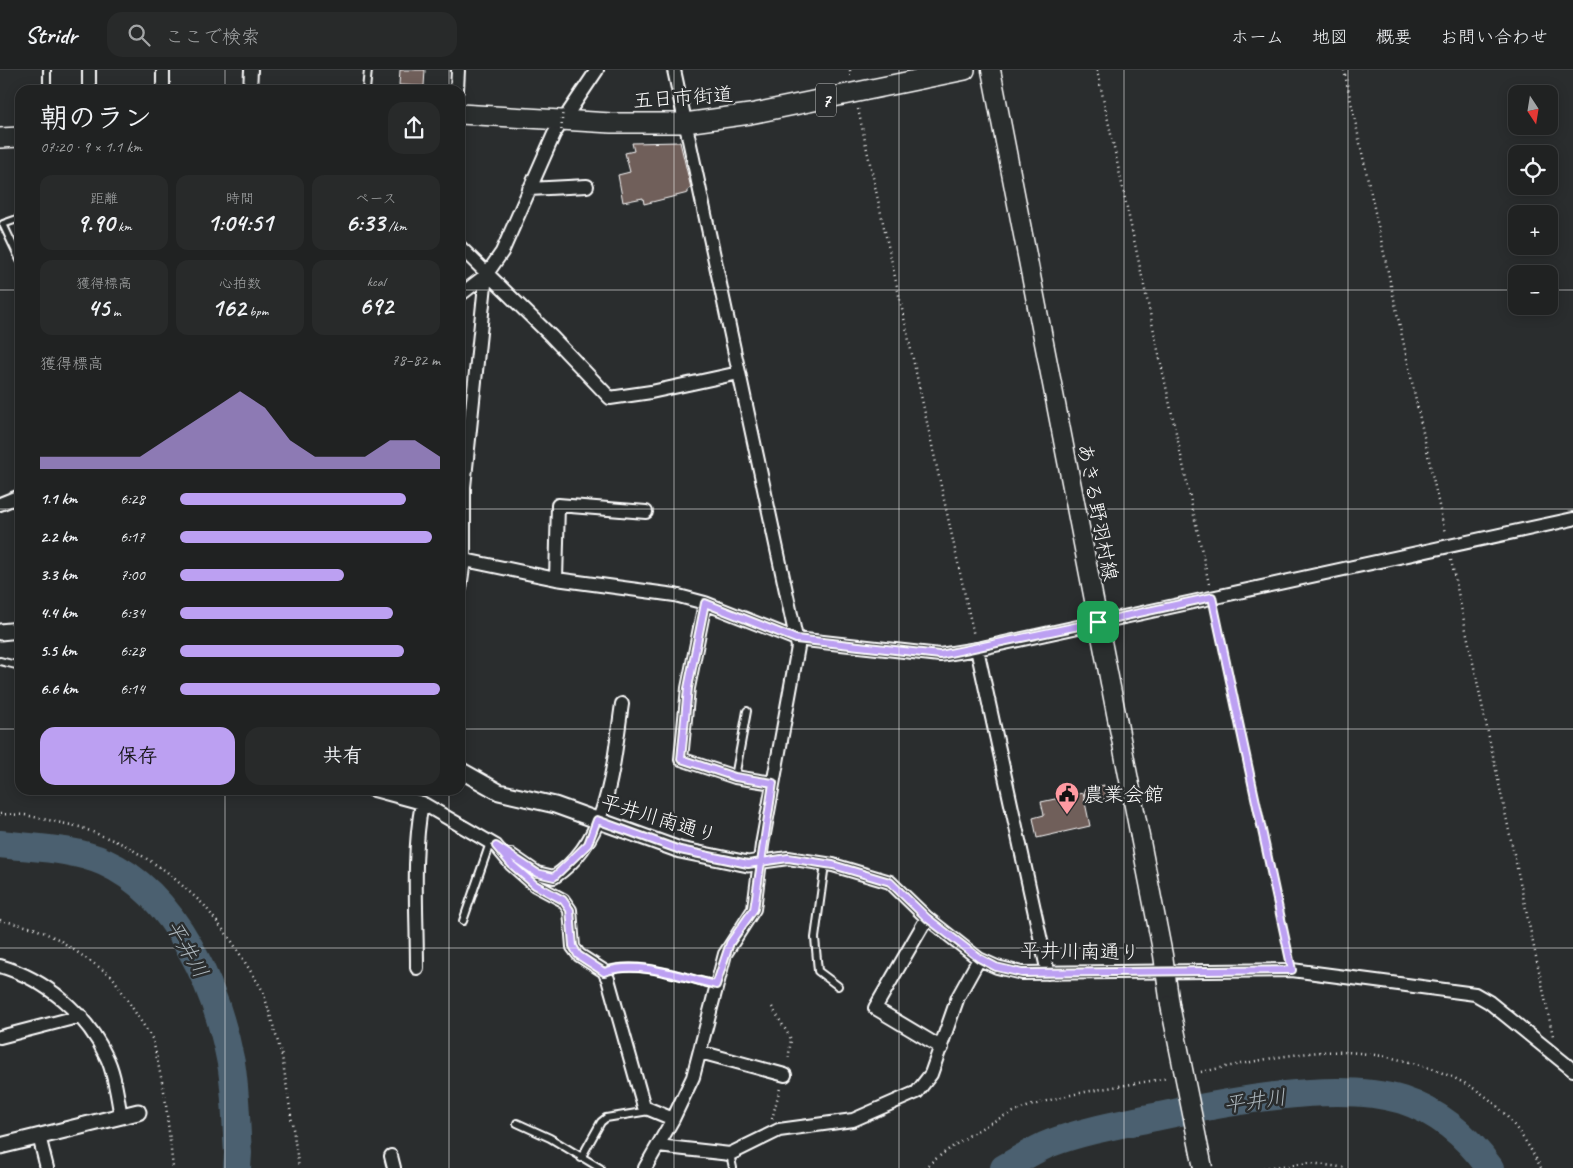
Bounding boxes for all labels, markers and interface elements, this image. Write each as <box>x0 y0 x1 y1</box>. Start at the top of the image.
search box <box>107 12 457 57</box>
text: Stridr <box>25 20 77 50</box>
icon: search <box>125 21 153 49</box>
text: ここで検索 <box>165 25 260 49</box>
text: ホーム <box>1231 26 1284 48</box>
text: 地図 <box>1312 26 1348 48</box>
text: 概要 <box>1376 26 1412 48</box>
text: お問い合わせ <box>1440 26 1548 48</box>
street label: 五日市街道 <box>632 82 734 113</box>
road number: 7 <box>816 84 836 116</box>
north arrow <box>1508 85 1558 135</box>
map controls <box>1508 85 1558 315</box>
text: 朝のラン <box>40 100 152 135</box>
button: share <box>388 102 440 154</box>
text: 07:20 · 9 × 1.1 km <box>40 137 142 157</box>
button: locate <box>1508 145 1558 195</box>
text: 距離 <box>90 190 118 207</box>
text: 時間 <box>226 190 254 207</box>
text: ペース <box>355 190 397 207</box>
button: + <box>1508 205 1558 255</box>
text: 9.90 <box>76 207 115 239</box>
text: 1:04:51 <box>207 207 273 239</box>
text: 6:33 <box>346 207 385 239</box>
text: km <box>115 218 132 235</box>
text: /km <box>385 218 406 235</box>
button: − <box>1508 265 1558 315</box>
text: kcal <box>367 273 385 290</box>
text: 獲得標高 <box>76 275 132 292</box>
text: 心拍数 <box>219 275 261 292</box>
text: 692 <box>359 290 393 322</box>
text: 45 <box>87 292 109 324</box>
text: 162 <box>212 292 246 324</box>
text: m <box>109 303 121 320</box>
text: bpm <box>246 303 268 320</box>
text: 78–82 m <box>391 350 440 370</box>
text: 獲得標高 <box>40 354 104 374</box>
street label: あきる野羽村線 <box>1072 441 1123 583</box>
text: 1.1 km <box>40 489 77 509</box>
text: 6:28 <box>120 489 145 509</box>
text: 2.2 km <box>40 527 77 547</box>
text: 6:17 <box>120 527 145 547</box>
text: 3.3 km <box>40 565 77 585</box>
text: 7:00 <box>120 565 145 585</box>
pin <box>1077 601 1119 643</box>
text: 4.4 km <box>40 603 77 623</box>
text: 6:34 <box>120 603 145 623</box>
icon: arrive <box>1084 608 1112 636</box>
text: 5.5 km <box>40 641 77 661</box>
text: 6:28 <box>120 641 145 661</box>
text: 6.6 km <box>40 679 78 699</box>
text: 6:14 <box>120 679 145 699</box>
button: 保存 <box>40 727 235 785</box>
button: 共有 <box>245 727 440 785</box>
public building icon: 農業会館 <box>1054 781 1080 815</box>
place label: 農業会館 <box>1084 782 1164 807</box>
street label: 平井川南通り <box>598 789 720 848</box>
water label: 平井川 <box>160 915 214 983</box>
street label: 平井川南通り <box>1020 938 1140 965</box>
water label: 平井川 <box>1222 1084 1288 1118</box>

